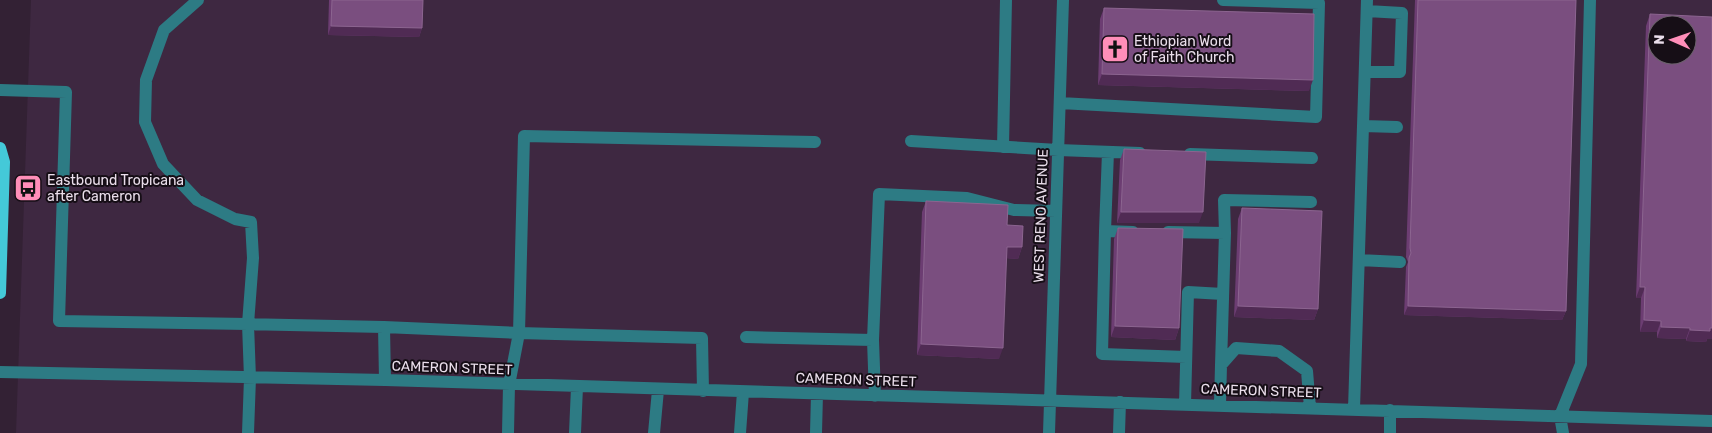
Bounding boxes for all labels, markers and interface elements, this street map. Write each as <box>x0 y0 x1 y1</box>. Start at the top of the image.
north arrow <box>1647 15 1697 65</box>
place label: Ethiopian Word of Faith Church <box>1134 33 1235 66</box>
church icon: Ethiopian Word of Faith Church <box>1100 34 1130 64</box>
text: N <box>1651 34 1668 45</box>
street label: WEST RENO AVENUE <box>1030 149 1052 283</box>
place label: Eastbound Tropicana after Cameron <box>47 172 184 205</box>
bus stop icon: Eastbound Tropicana after Cameron <box>13 173 43 203</box>
street label: CAMERON STREET <box>391 357 513 379</box>
street label: CAMERON STREET <box>795 369 917 391</box>
street label: CAMERON STREET <box>1200 380 1322 402</box>

